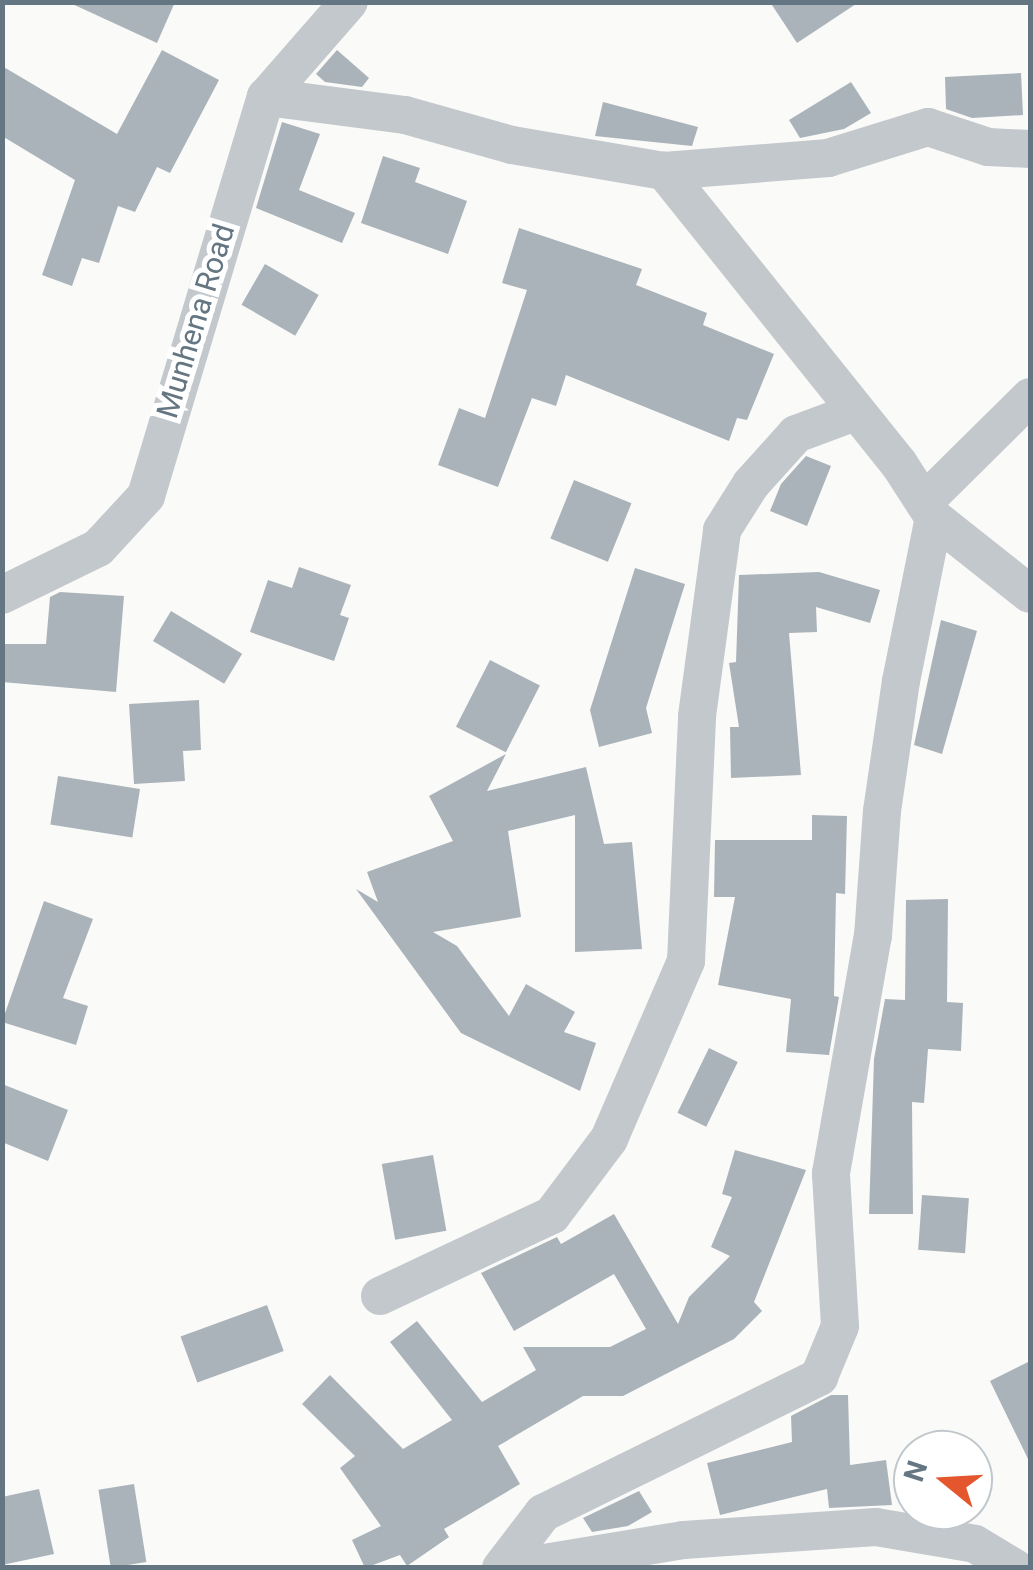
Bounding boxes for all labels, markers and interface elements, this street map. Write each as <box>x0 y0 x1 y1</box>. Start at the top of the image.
street label: Munhena Road <box>149 220 243 422</box>
north arrow <box>893 1430 993 1530</box>
text: N <box>897 1457 935 1486</box>

